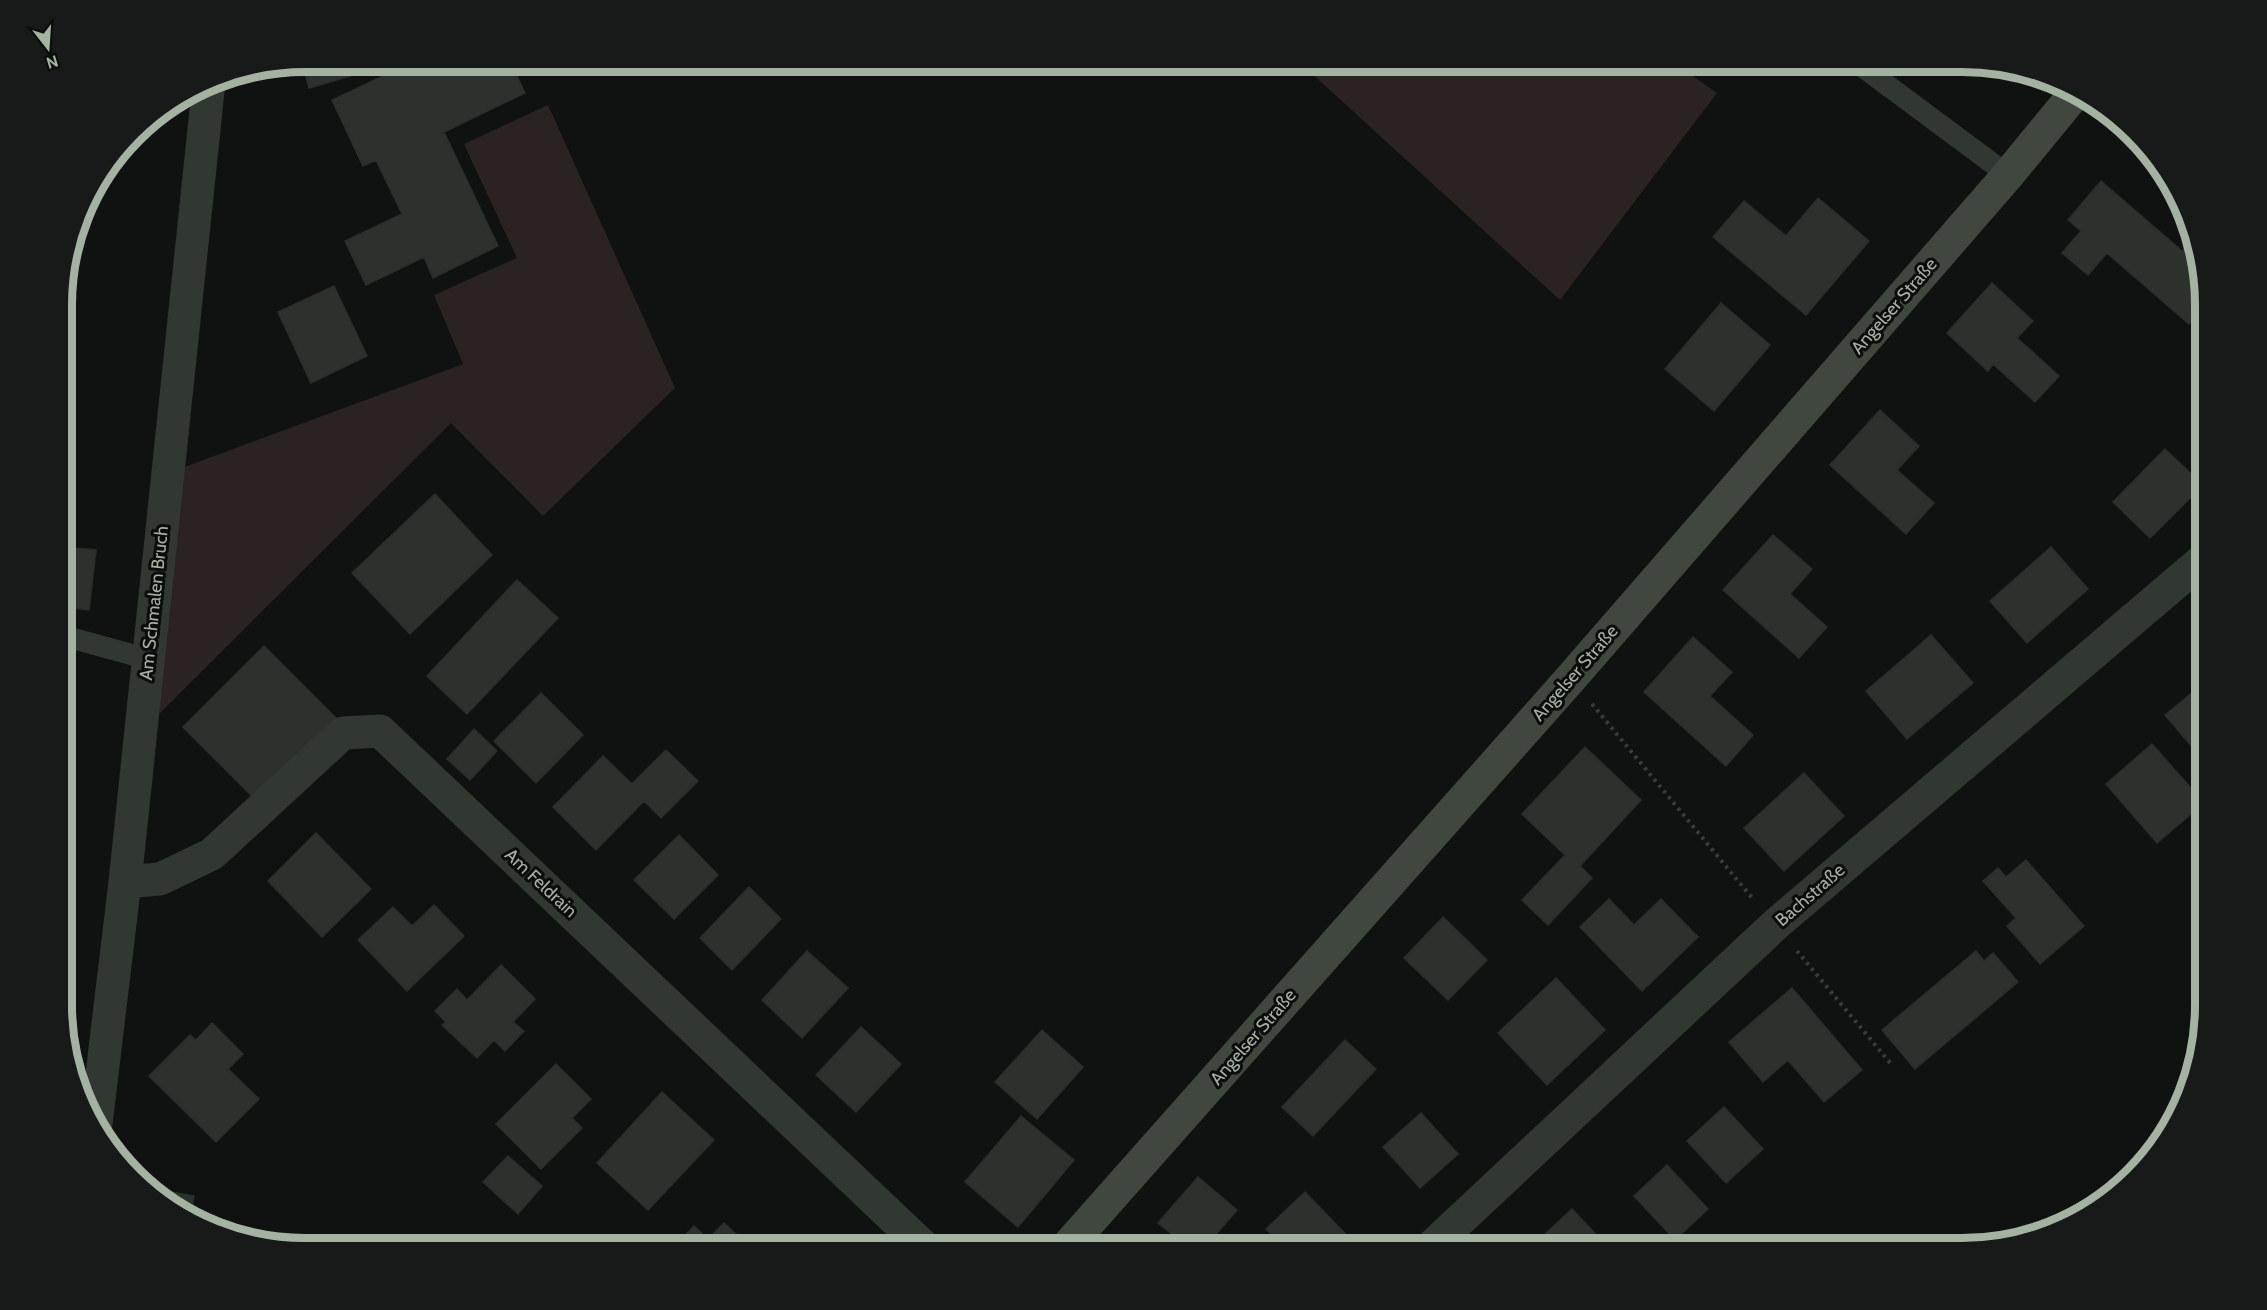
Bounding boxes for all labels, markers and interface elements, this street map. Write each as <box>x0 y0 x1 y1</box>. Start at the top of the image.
north arrow <box>18 18 78 78</box>
text: N <box>44 51 60 73</box>
street label: Angelser Straße <box>1846 253 1942 359</box>
street label: Am Schmalen Bruch <box>135 525 173 681</box>
street label: Angelser Straße <box>1527 620 1623 726</box>
street label: Am Feldrain <box>500 844 582 922</box>
street label: Bachstraße <box>1771 859 1849 931</box>
street label: Angelser Straße <box>1205 984 1301 1090</box>

